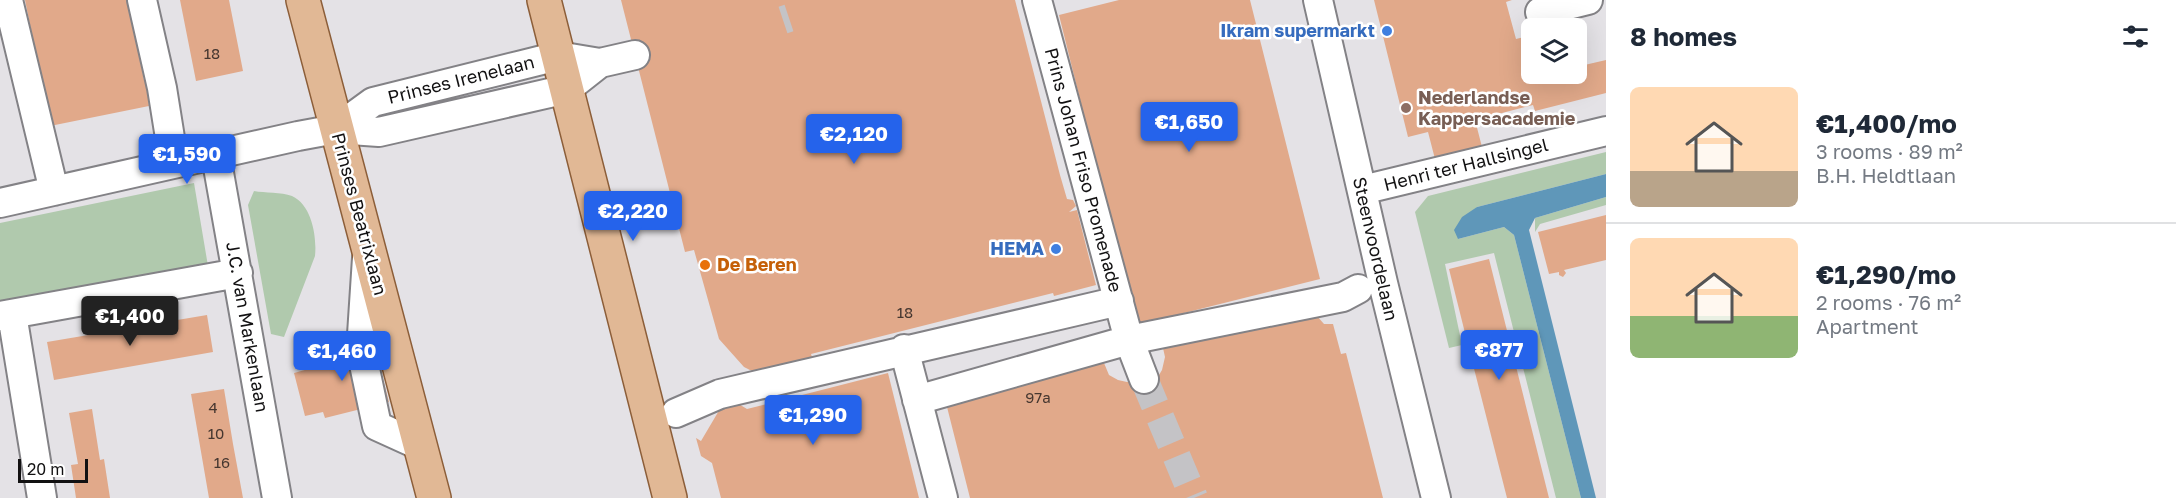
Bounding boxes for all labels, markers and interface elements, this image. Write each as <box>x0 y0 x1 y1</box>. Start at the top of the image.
map controls <box>1521 18 1587 84</box>
button: layers <box>1521 18 1587 84</box>
place label: Ikram supermarkt <box>1220 19 1375 41</box>
icon: filters <box>2119 20 2152 53</box>
text: 8 homes <box>1630 21 1737 52</box>
marker: Ikram supermarkt <box>1380 24 1394 38</box>
house number: 18 <box>204 44 220 62</box>
street label: Prins Johan Friso Promenade <box>1041 45 1127 294</box>
street label: Prinses Irenelaan <box>385 50 536 108</box>
place label: Nederlandse Kappersacademie <box>1418 86 1576 129</box>
marker: Nederlandse Kappersacademie <box>1399 101 1413 115</box>
pin: €1,650 <box>1140 102 1238 153</box>
text: €1,400/mo <box>1816 108 1957 139</box>
text: €1,650 <box>1155 109 1223 133</box>
icon: home <box>1678 111 1750 183</box>
pin: €2,120 <box>805 114 903 165</box>
text: €2,120 <box>820 121 888 145</box>
street label: Prinses Beatrixlaan <box>328 130 392 297</box>
street label: Henri ter Hallsingel <box>1381 133 1551 195</box>
pin: €1,590 <box>138 134 236 185</box>
text: 3 rooms · 89 m² <box>1816 139 1963 163</box>
text: €1,590 <box>153 141 221 165</box>
text: B.H. Heldtlaan <box>1816 163 1956 187</box>
street label: Steenvoordelaan <box>1349 175 1403 323</box>
pin: €2,220 <box>584 191 682 242</box>
text: €2,220 <box>598 198 668 222</box>
place label: HEMA <box>990 237 1044 259</box>
street label: J.C. van Markenlaan <box>222 240 274 414</box>
marker: HEMA <box>1049 242 1063 256</box>
place label: De Beren <box>717 253 797 275</box>
marker: De Beren <box>698 258 712 272</box>
text: €1,290/mo <box>1816 259 1956 290</box>
icon: home <box>1678 262 1750 334</box>
text: 2 rooms · 76 m² <box>1816 290 1961 314</box>
pin: €1,400 <box>81 296 179 347</box>
text: €1,400 <box>95 303 165 327</box>
house number: 18 <box>897 303 913 321</box>
text: Apartment <box>1816 314 1919 338</box>
pin: €877 <box>1463 330 1535 381</box>
pin: €1,460 <box>293 331 391 382</box>
text: €877 <box>1475 337 1523 361</box>
text: €1,460 <box>308 338 377 362</box>
house number: 97a <box>1025 388 1051 406</box>
pin: €1,290 <box>764 395 862 446</box>
house number: 4 <box>208 398 218 416</box>
text: €1,290 <box>779 402 847 426</box>
house number: 10 <box>208 424 224 442</box>
house number: 16 <box>214 453 230 471</box>
scale bar <box>18 456 88 484</box>
text: 20 m <box>27 459 64 479</box>

